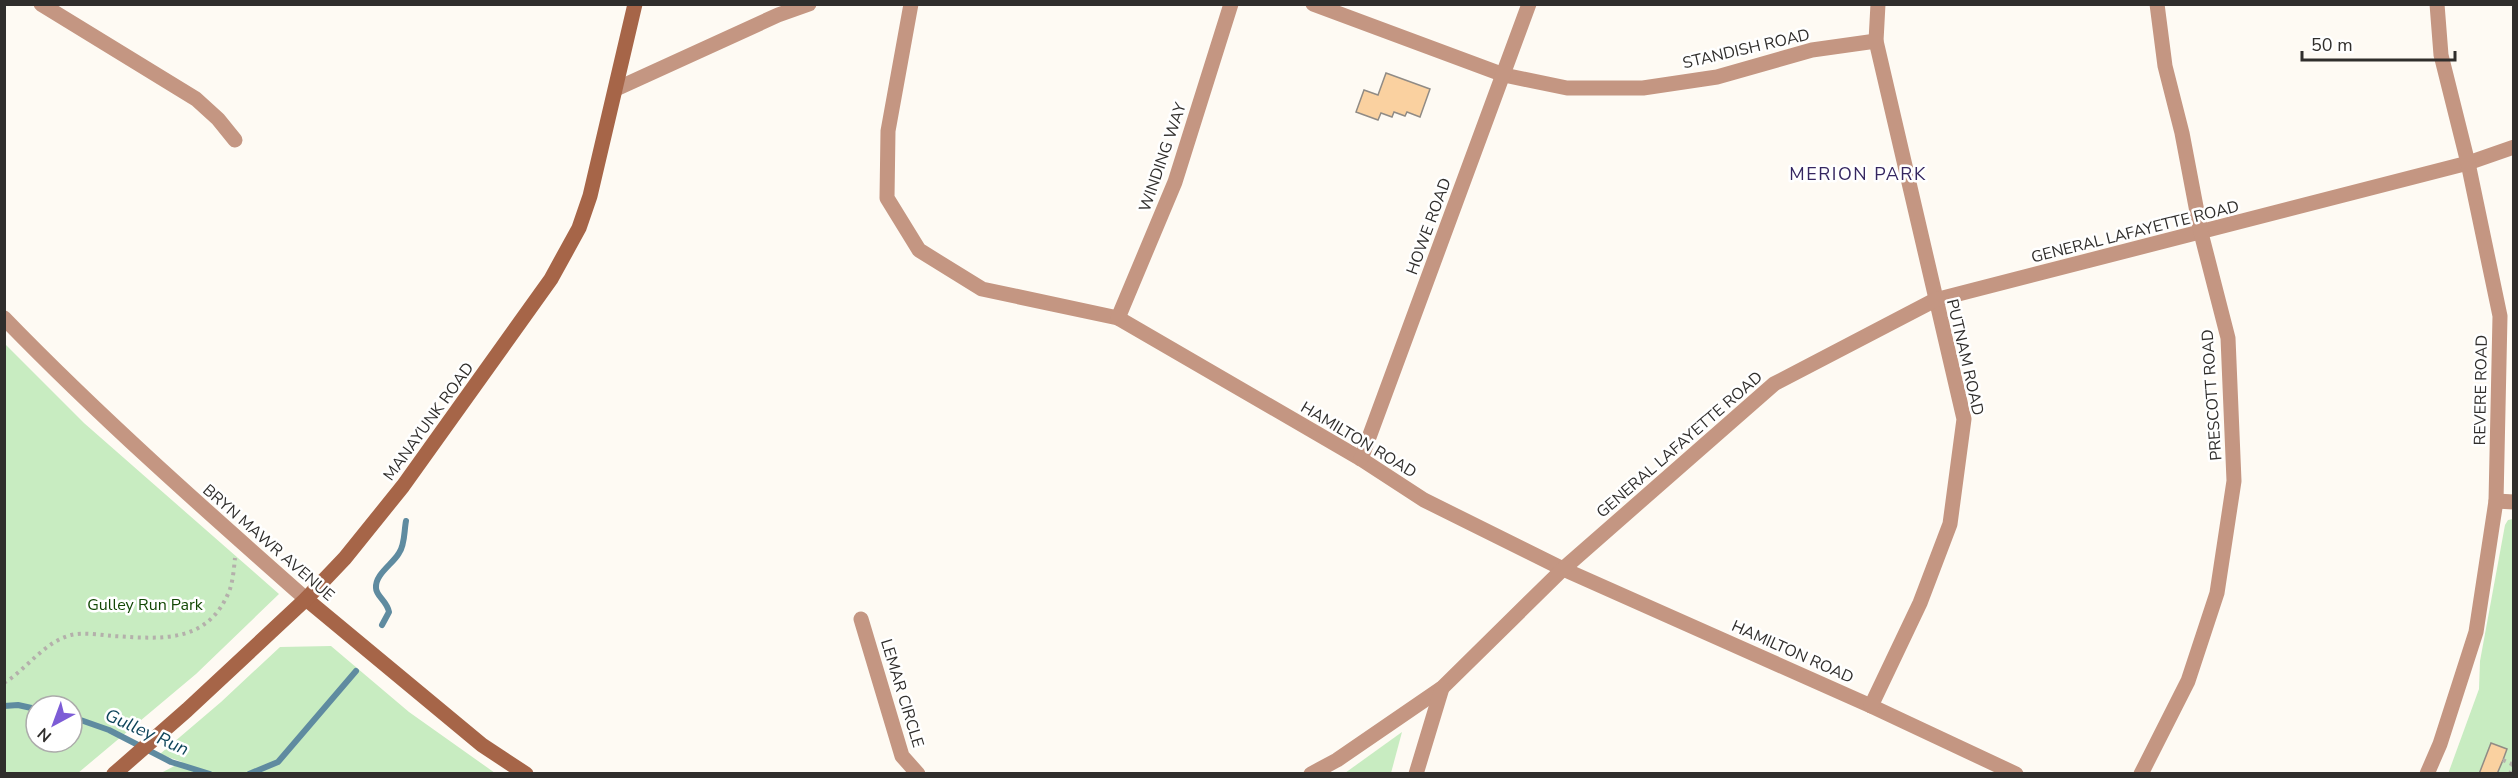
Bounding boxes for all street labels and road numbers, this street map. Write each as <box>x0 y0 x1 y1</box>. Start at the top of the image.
street label: STANDISH ROAD <box>1680 24 1812 74</box>
street label: WINDING WAY <box>1134 99 1192 215</box>
street label: HOWE ROAD <box>1401 175 1457 278</box>
street label: GENERAL LAFAYETTE ROAD <box>2029 195 2242 268</box>
street label: PUTNAM ROAD <box>1941 297 1989 418</box>
street label: PRESCOTT ROAD <box>2196 329 2228 461</box>
street label: REVERE ROAD <box>2469 335 2493 446</box>
street label: MANAYUNK ROAD <box>378 358 479 485</box>
street label: GENERAL LAFAYETTE ROAD <box>1592 366 1767 523</box>
street label: HAMILTON ROAD <box>1296 397 1421 483</box>
street label: BRYN MAWR AVENUE <box>198 479 339 606</box>
street label: HAMILTON ROAD <box>1728 615 1857 689</box>
street label: LEMAR CIRCLE <box>875 636 929 750</box>

